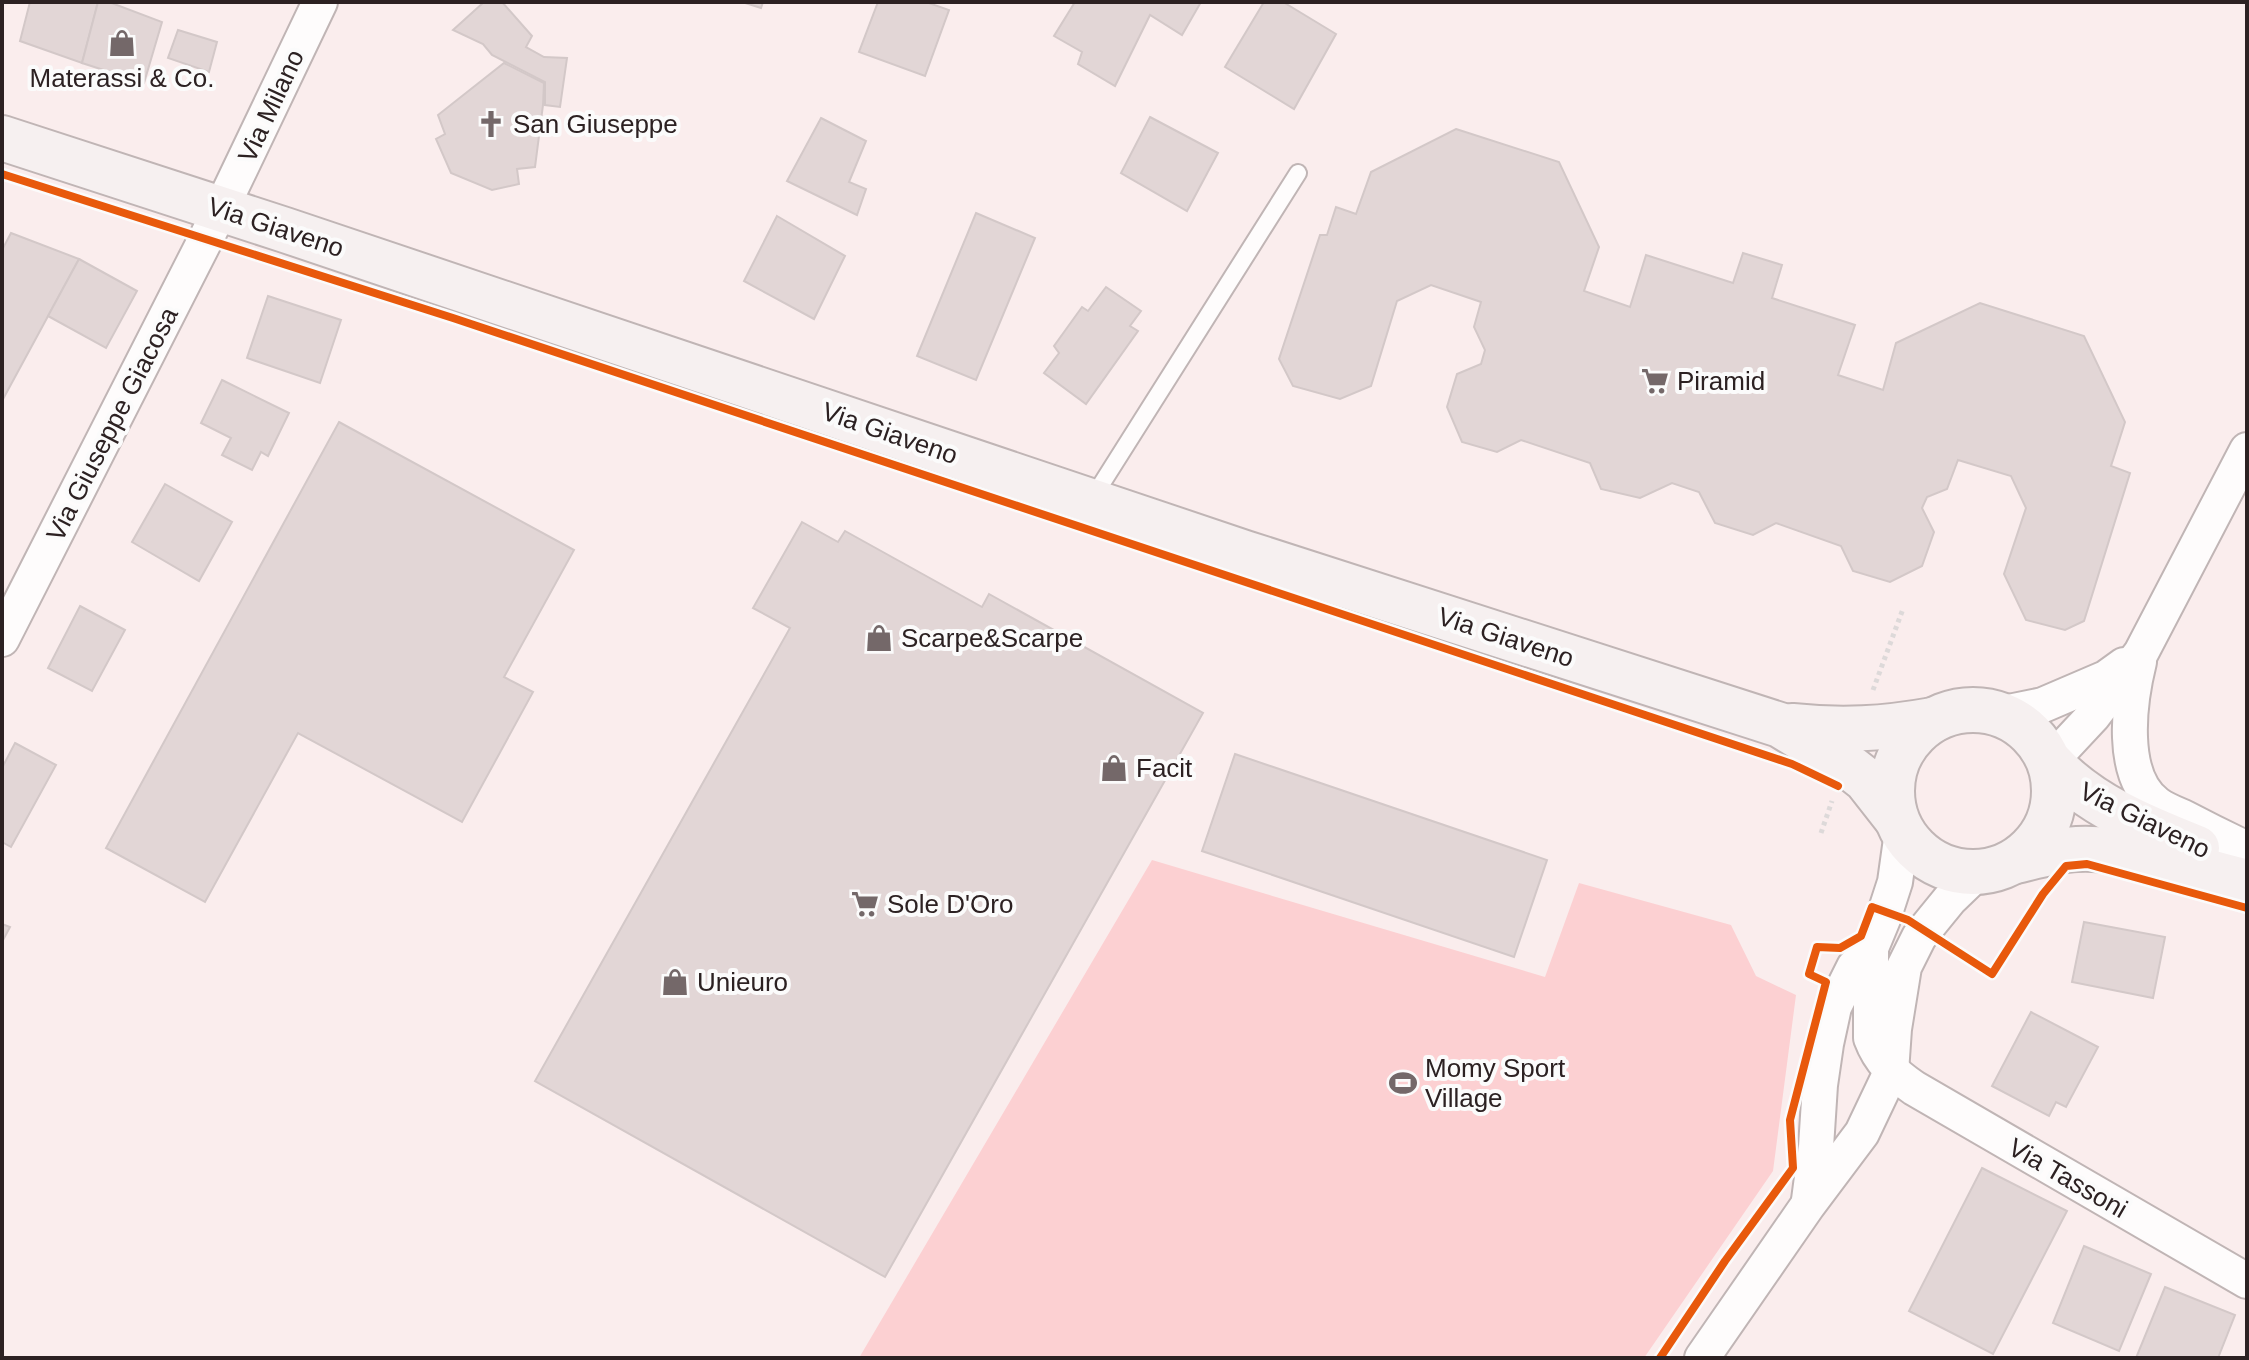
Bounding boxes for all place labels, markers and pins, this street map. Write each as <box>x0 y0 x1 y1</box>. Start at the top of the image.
shop icon: Materassi & Co. <box>107 28 137 58</box>
place label: Materassi & Co. <box>30 63 214 93</box>
church icon: San Giuseppe <box>476 109 506 139</box>
place label: San Giuseppe <box>513 109 678 139</box>
supermarket icon: Piramid <box>1640 366 1670 396</box>
place label: Piramid <box>1677 366 1765 396</box>
shop icon: Scarpe&Scarpe <box>864 623 894 653</box>
place label: Scarpe&Scarpe <box>901 623 1083 653</box>
shop icon: Facit <box>1099 753 1129 783</box>
place label: Facit <box>1136 753 1193 783</box>
supermarket icon: Sole D'Oro <box>850 889 880 919</box>
place label: Sole D'Oro <box>887 889 1013 919</box>
shop icon: Unieuro <box>660 967 690 997</box>
place label: Unieuro <box>697 967 788 997</box>
place label: Momy Sport Village <box>1425 1053 1566 1113</box>
sports icon: Momy Sport Village <box>1388 1068 1418 1098</box>

